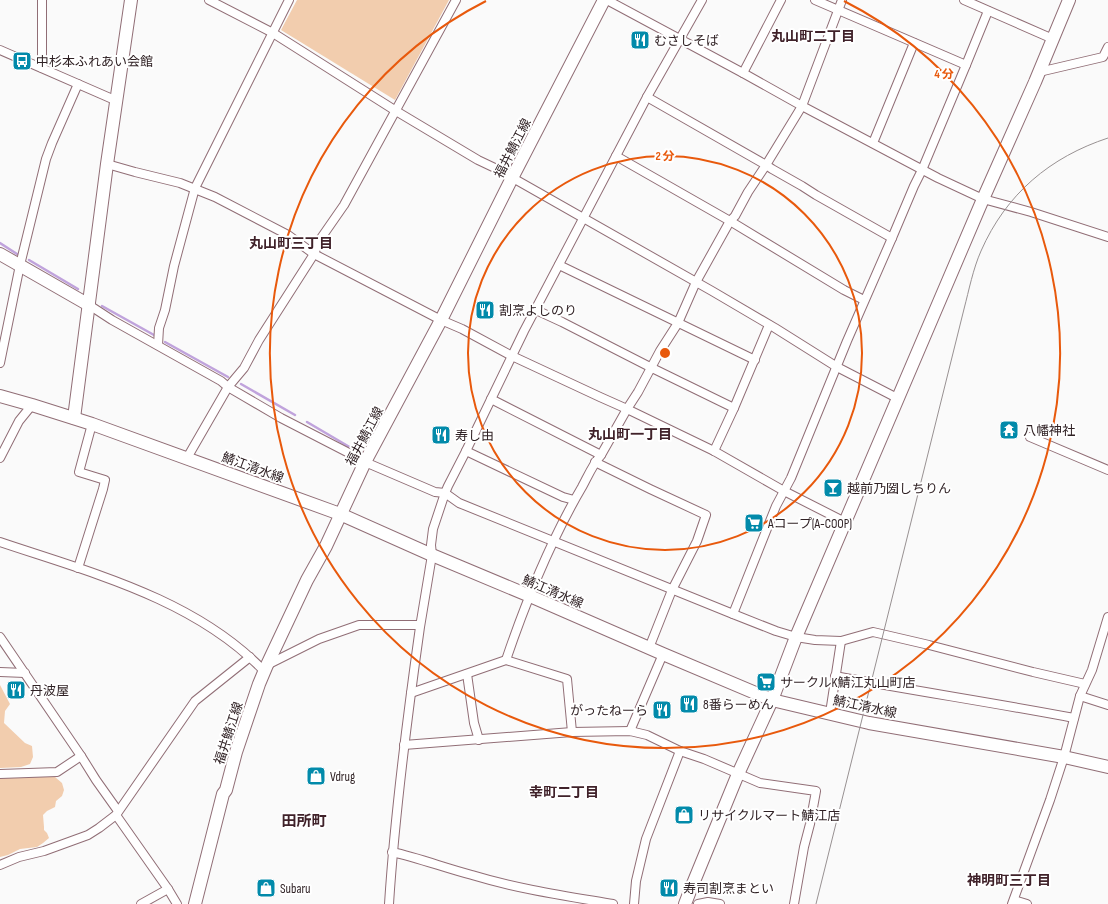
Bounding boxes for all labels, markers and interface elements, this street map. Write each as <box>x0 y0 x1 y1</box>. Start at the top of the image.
district label: 丸山町二丁目 <box>771 28 855 45</box>
restaurant icon: むさしそば <box>629 29 651 51</box>
place label: むさしそば <box>654 33 719 49</box>
bus stop icon: 中杉本ふれあい会館 <box>11 50 33 72</box>
place label: 中杉本ふれあい会館 <box>36 54 153 70</box>
text: 4 分 <box>934 67 954 82</box>
street label: 福井鯖江線 <box>491 116 535 181</box>
text: 2 分 <box>655 149 675 164</box>
district label: 丸山町三丁目 <box>249 235 333 252</box>
restaurant icon: 割烹よしのり <box>474 299 496 321</box>
place label: 割烹よしのり <box>499 303 577 319</box>
centre of rings <box>658 346 672 360</box>
street label: 福井鯖江線 <box>343 404 387 469</box>
temple icon: 八幡神社 <box>998 419 1020 441</box>
place label: 八幡神社 <box>1023 423 1075 439</box>
restaurant icon: 寿し由 <box>430 424 452 446</box>
district label: 丸山町一丁目 <box>588 426 672 443</box>
place label: 寿し由 <box>455 428 494 444</box>
street label: 鯖江清水線 <box>219 449 286 487</box>
bar icon: 越前乃圀しちりん <box>822 477 844 499</box>
place label: 越前乃圀しちりん <box>847 481 951 497</box>
supermarket icon: Aコープ(A-COOP) <box>743 512 765 534</box>
place label: Aコープ(A-COOP) <box>767 516 852 532</box>
street label: 鯖江清水線 <box>520 572 586 612</box>
supermarket icon: サークルK鯖江丸山町店 <box>755 671 777 693</box>
place label: サークルK鯖江丸山町店 <box>780 675 916 691</box>
restaurant icon: 丹波屋 <box>5 679 27 701</box>
place label: 丹波屋 <box>30 683 69 699</box>
street label: 鯖江清水線 <box>831 692 898 722</box>
restaurant icon: 8番らーめん <box>678 693 700 715</box>
place label: 8番らーめん <box>703 697 774 713</box>
restaurant icon: がったねーら <box>651 699 673 721</box>
street label: 福井鯖江線 <box>211 700 247 767</box>
place label: がったねーら <box>570 703 648 719</box>
shop icon: Vdrug <box>305 765 327 787</box>
place label: Vdrug <box>330 769 355 785</box>
district label: 幸町二丁目 <box>529 784 599 801</box>
shop icon: リサイクルマート鯖江店 <box>673 804 695 826</box>
place label: リサイクルマート鯖江店 <box>698 808 840 824</box>
district label: 田所町 <box>281 812 327 831</box>
district label: 神明町三丁目 <box>967 872 1051 889</box>
shop icon: Subaru <box>255 877 277 899</box>
restaurant icon: 寿司割烹まとい <box>658 877 680 899</box>
place label: Subaru <box>280 881 311 897</box>
place label: 寿司割烹まとい <box>683 881 774 897</box>

